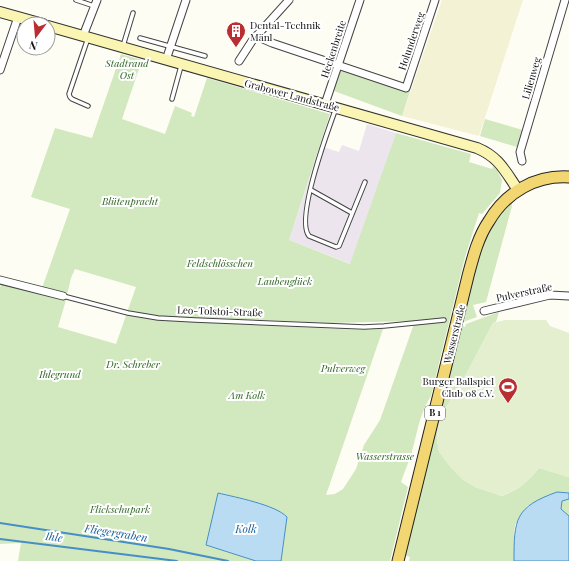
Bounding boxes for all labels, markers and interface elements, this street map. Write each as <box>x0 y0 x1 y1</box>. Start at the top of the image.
street label: Holunderweg <box>395 9 428 72</box>
north arrow <box>16 16 56 56</box>
place label: Dental-Technik Mänl <box>250 18 321 44</box>
street label: Heckenbreite <box>317 18 349 80</box>
building icon: Dental-Technik Mänl <box>225 20 247 48</box>
text: N <box>27 38 39 54</box>
street label: Lilienweg <box>518 54 544 101</box>
park label: Stadtrand Ost <box>104 56 149 82</box>
street label: Grabower Landstraße <box>243 76 341 114</box>
park label: Blütenpracht <box>101 194 159 208</box>
park label: Feldschlösschen <box>186 256 253 270</box>
park label: Laubenglück <box>257 274 312 288</box>
street label: Pulverstraße <box>495 279 553 305</box>
street label: Leo-Tolstoi-Straße <box>177 303 263 319</box>
street label: Wasserstraße <box>440 303 468 366</box>
park label: Dr. Schreber <box>105 357 161 371</box>
park label: Pulverweg <box>320 361 366 375</box>
park label: Ihlegrund <box>38 367 81 381</box>
place label: Burger Ballspiel Club 08 e.V. <box>422 374 494 400</box>
sports icon: Burger Ballspiel Club 08 e.V. <box>497 376 519 404</box>
park label: Am Kolk <box>228 388 265 402</box>
road number: B 1 <box>425 406 445 420</box>
park label: Wasserstrasse <box>356 449 415 463</box>
park label: Flickschupark <box>89 502 150 516</box>
water label: Fliegergraben <box>83 520 149 545</box>
water label: Kolk <box>234 521 257 536</box>
water label: Ihle <box>44 528 64 545</box>

